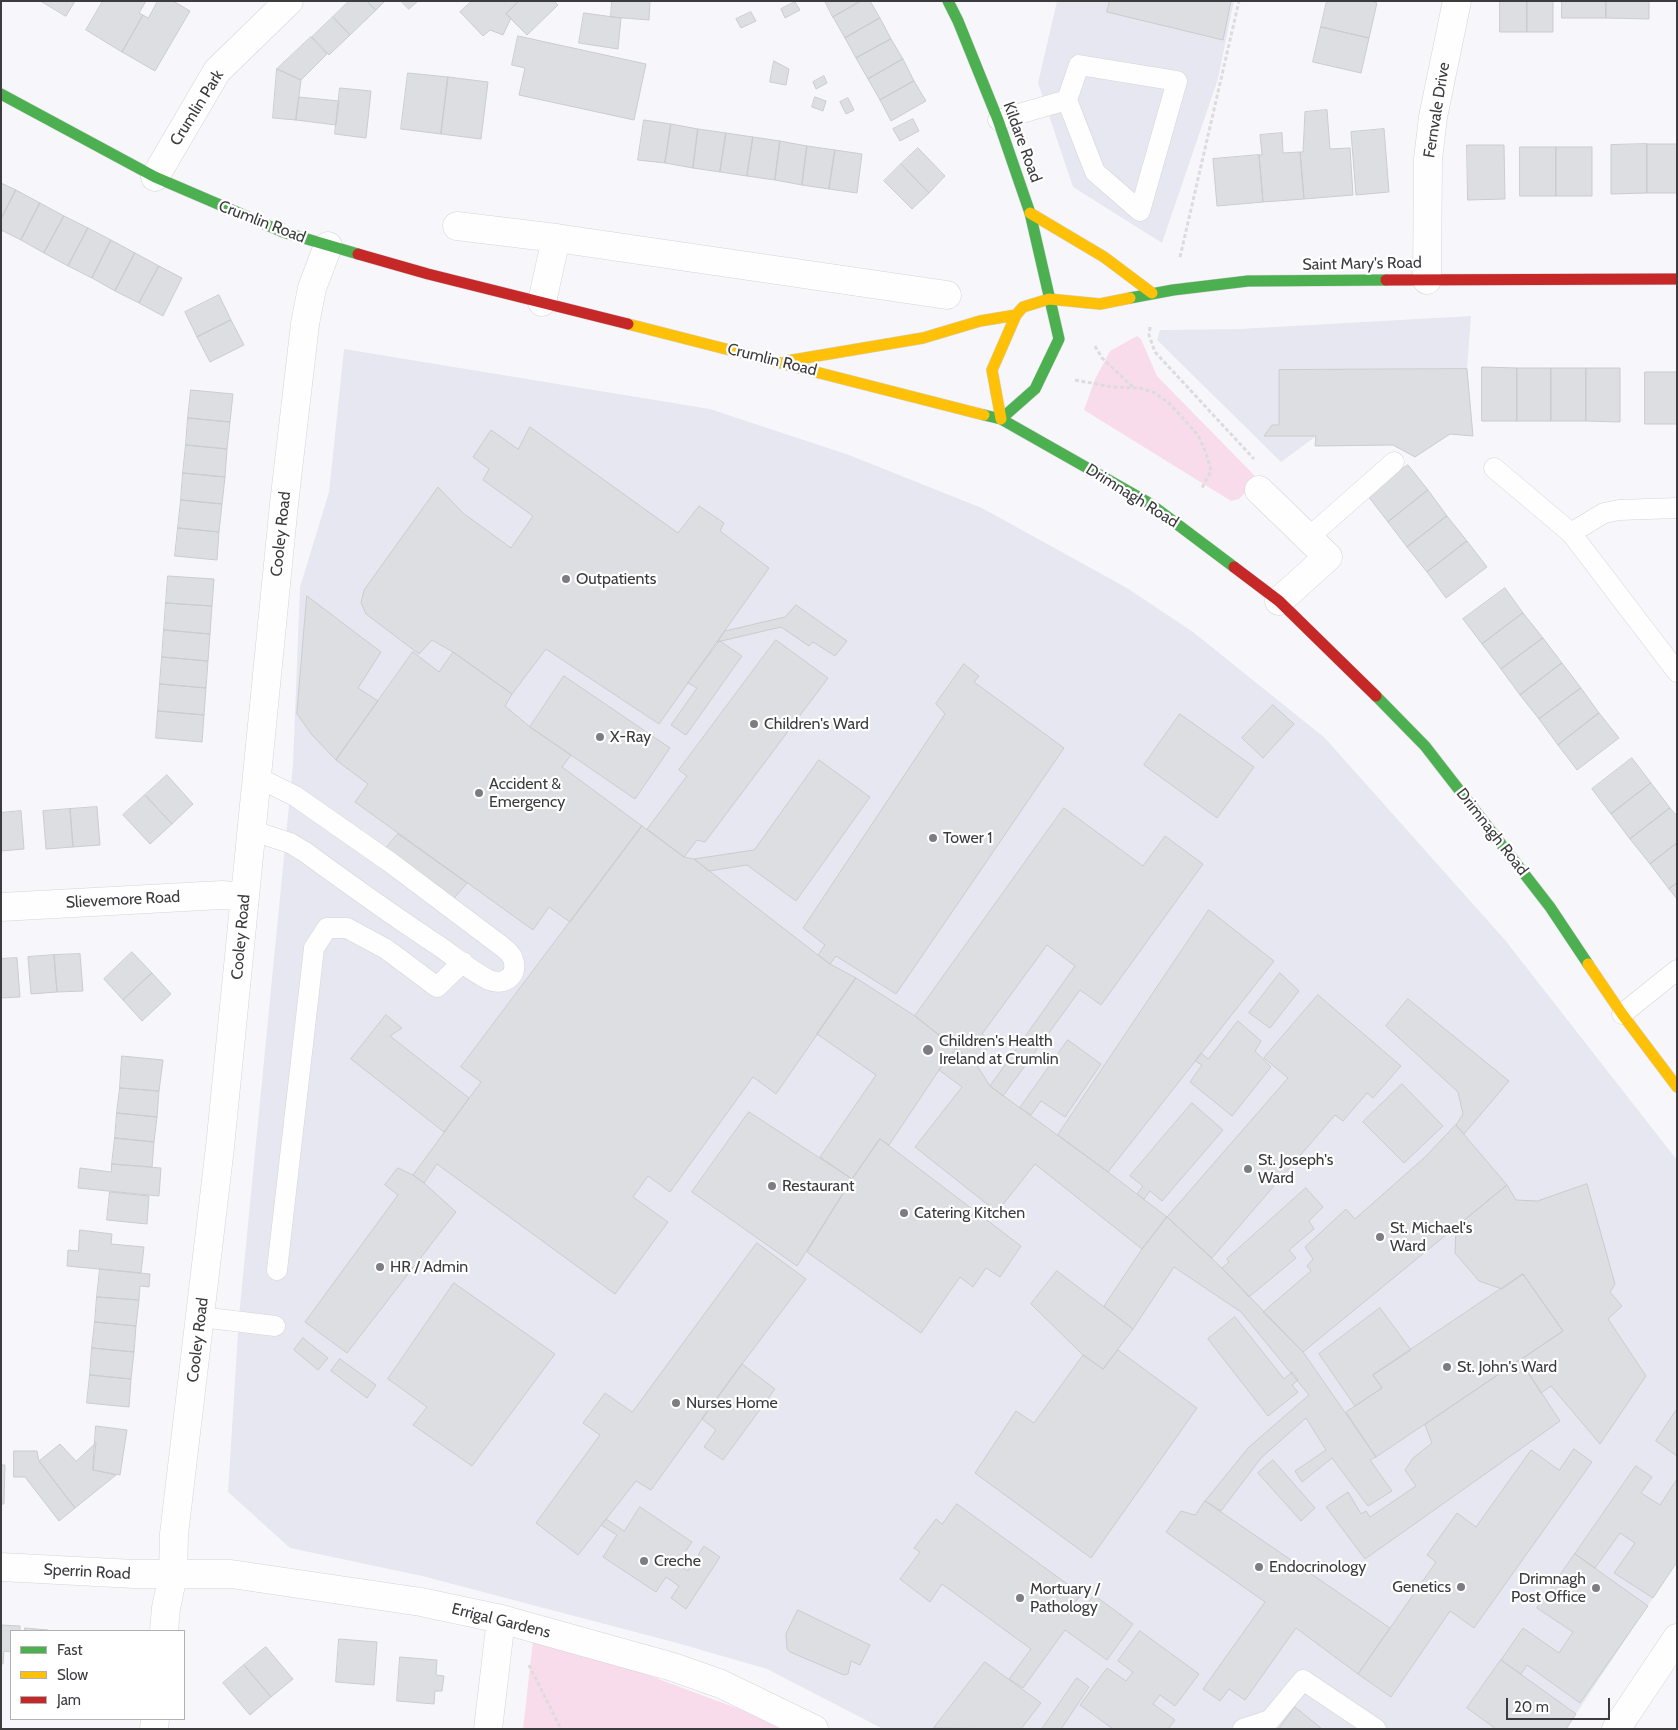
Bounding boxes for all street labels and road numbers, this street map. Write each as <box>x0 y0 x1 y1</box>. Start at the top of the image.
street label: Fernvale Drive <box>1420 61 1454 159</box>
street label: Crumlin Park <box>166 67 228 149</box>
street label: Kildare Road <box>999 99 1045 185</box>
street label: Crumlin Road <box>216 197 308 247</box>
street label: Saint Mary's Road <box>1302 253 1422 275</box>
street label: Crumlin Road <box>725 340 819 380</box>
street label: Drimnagh Road <box>1082 460 1182 532</box>
street label: Cooley Road <box>267 491 295 577</box>
street label: Drimnagh Road <box>1452 784 1532 880</box>
street label: Slievemore Road <box>65 887 181 913</box>
street label: Cooley Road <box>228 894 254 980</box>
street label: Cooley Road <box>183 1296 213 1384</box>
street label: Sperrin Road <box>43 1560 131 1584</box>
street label: Errigal Gardens <box>450 1599 552 1643</box>

